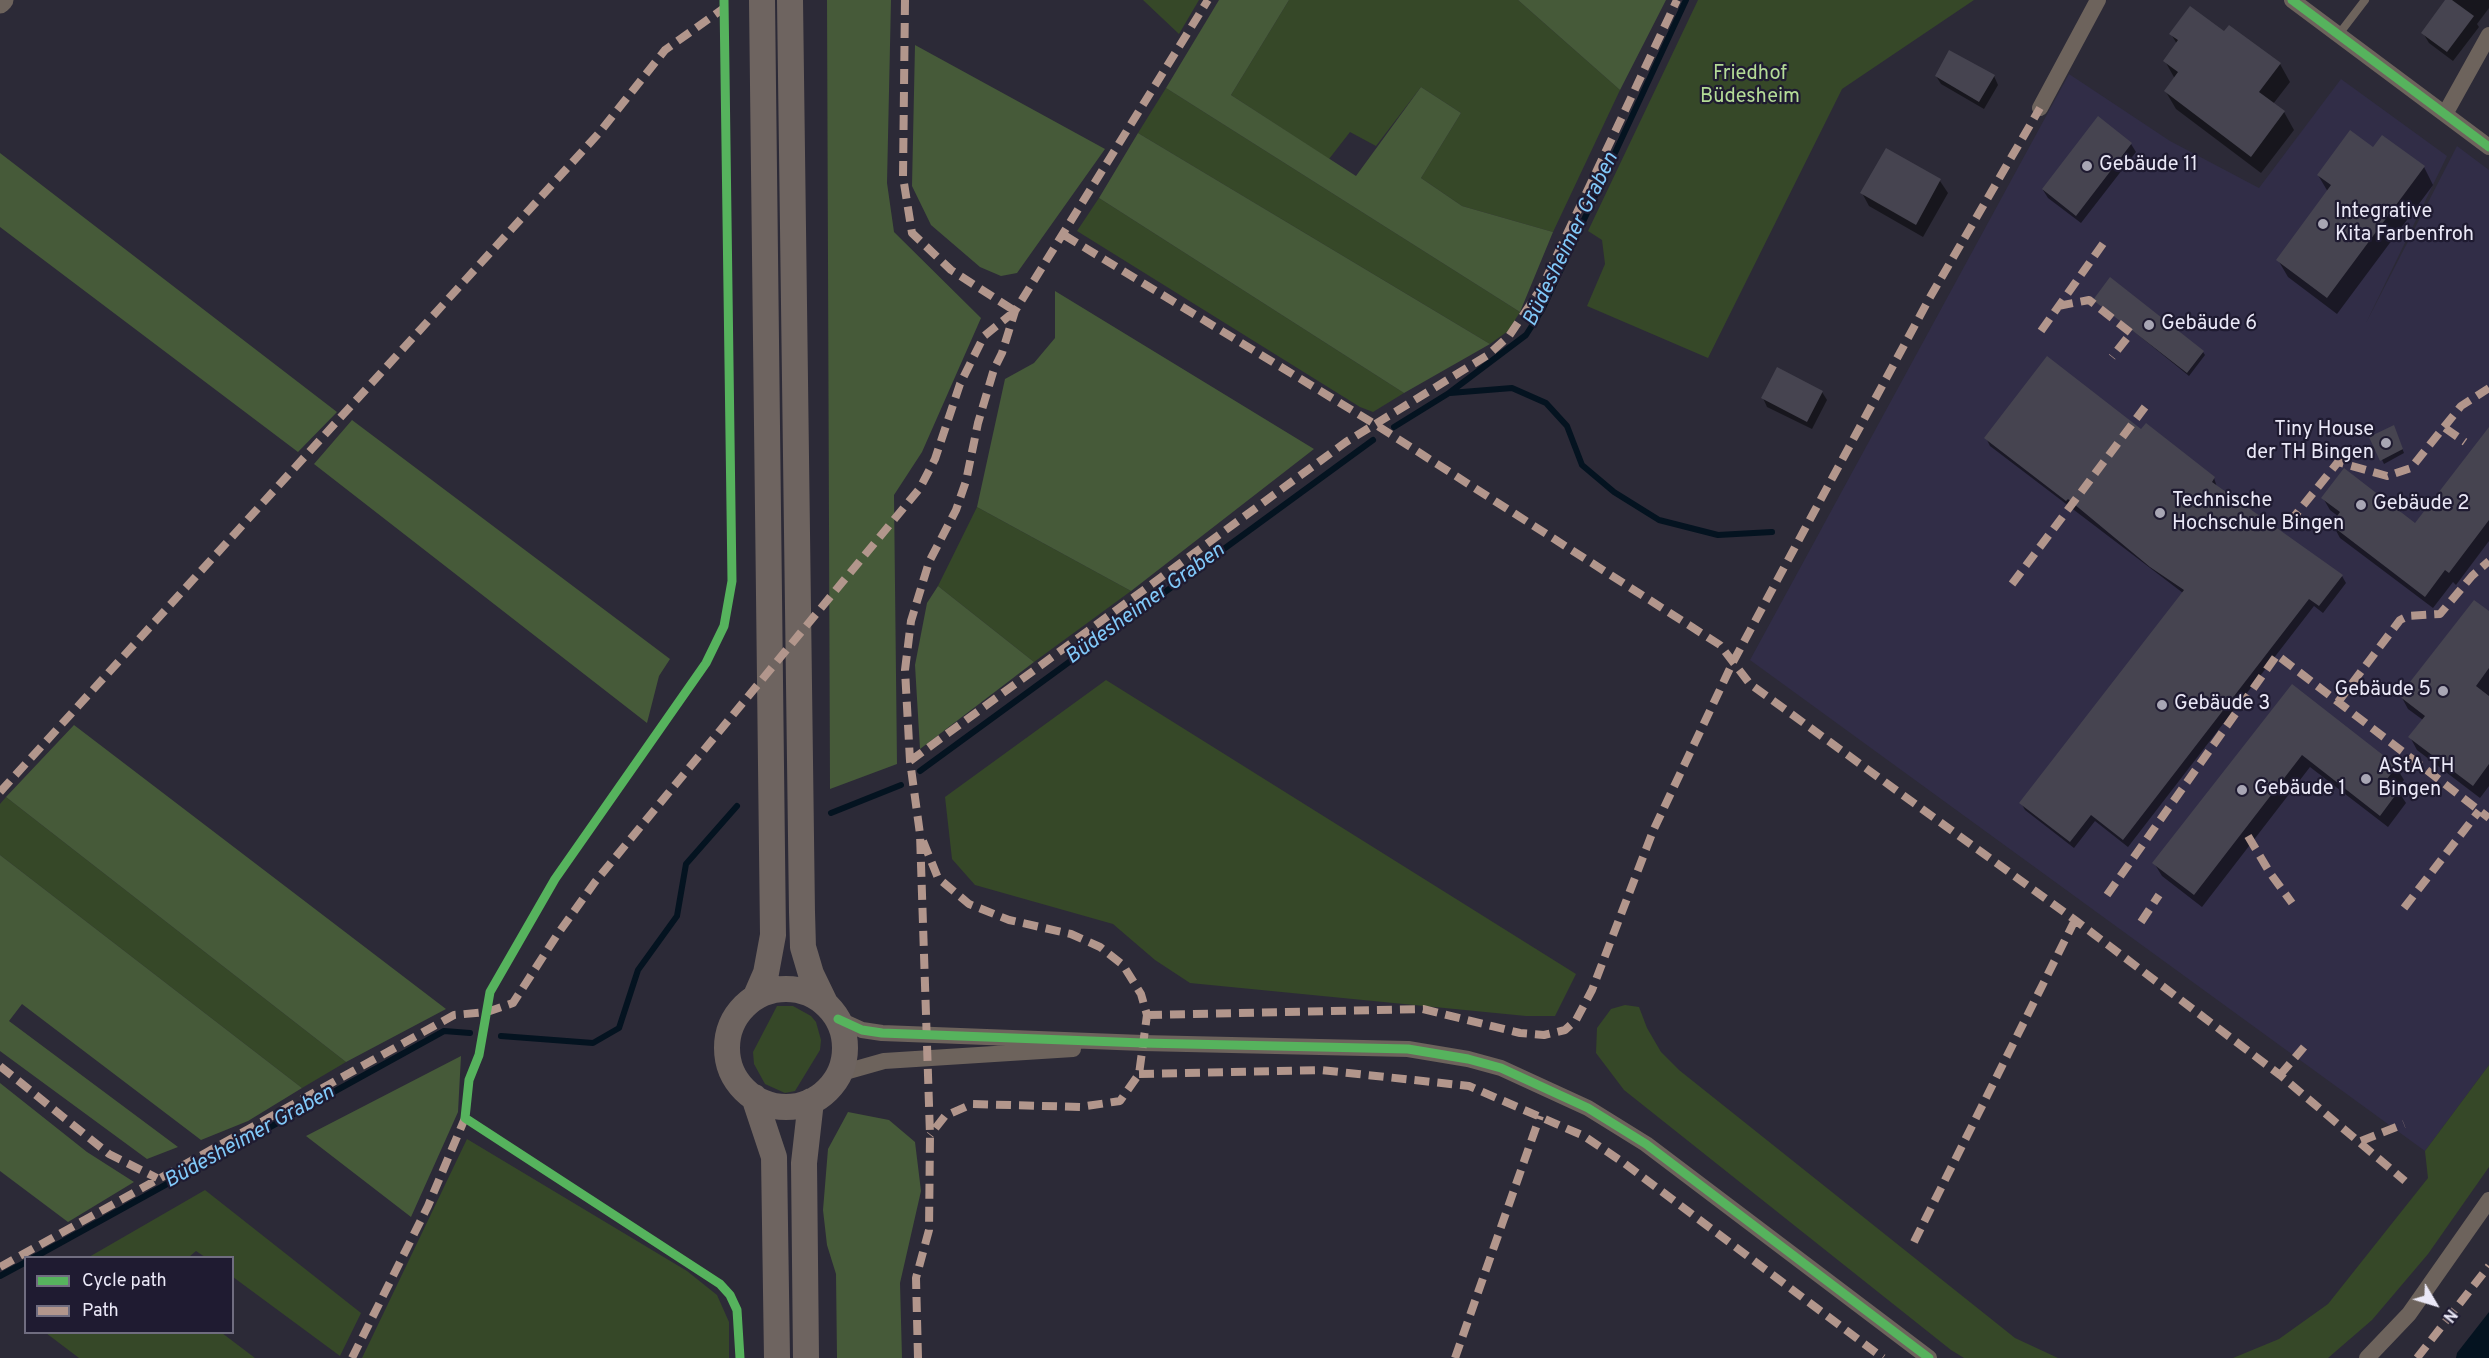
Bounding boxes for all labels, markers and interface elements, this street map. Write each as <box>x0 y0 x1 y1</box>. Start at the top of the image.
park label: Friedhof Büdesheim <box>1700 63 1800 110</box>
water label: Büdesheimer Graben <box>1519 149 1625 331</box>
place label: Gebäude 11 <box>2099 154 2198 178</box>
marker: Gebäude 11 <box>2080 159 2094 173</box>
place label: Integrative Kita Farbenfroh <box>2335 201 2474 248</box>
marker: Integrative Kita Farbenfroh <box>2316 217 2330 231</box>
place label: Gebäude 6 <box>2161 313 2257 337</box>
marker: Gebäude 6 <box>2142 318 2156 332</box>
place label: Tiny House der TH Bingen <box>2246 419 2374 466</box>
marker: Tiny House der TH Bingen <box>2379 436 2393 450</box>
place label: Technische Hochschule Bingen <box>2172 490 2344 537</box>
place label: Gebäude 2 <box>2373 493 2469 517</box>
marker: Gebäude 2 <box>2354 498 2368 512</box>
marker: Technische Hochschule Bingen <box>2153 506 2167 520</box>
water label: Büdesheimer Graben <box>1061 539 1231 671</box>
place label: Gebäude 5 <box>2334 679 2431 703</box>
marker: Gebäude 5 <box>2436 684 2450 698</box>
place label: Gebäude 3 <box>2174 693 2270 717</box>
marker: Gebäude 3 <box>2155 698 2169 712</box>
place label: AStA TH Bingen <box>2378 756 2454 803</box>
marker: AStA TH Bingen <box>2359 772 2373 786</box>
place label: Gebäude 1 <box>2254 778 2346 802</box>
marker: Gebäude 1 <box>2235 783 2249 797</box>
water label: Büdesheimer Graben <box>161 1081 339 1195</box>
legend <box>24 1256 234 1334</box>
text: Cycle path <box>82 1270 167 1293</box>
north arrow <box>2405 1274 2465 1334</box>
text: Path <box>82 1300 119 1323</box>
text: N <box>2438 1304 2461 1326</box>

